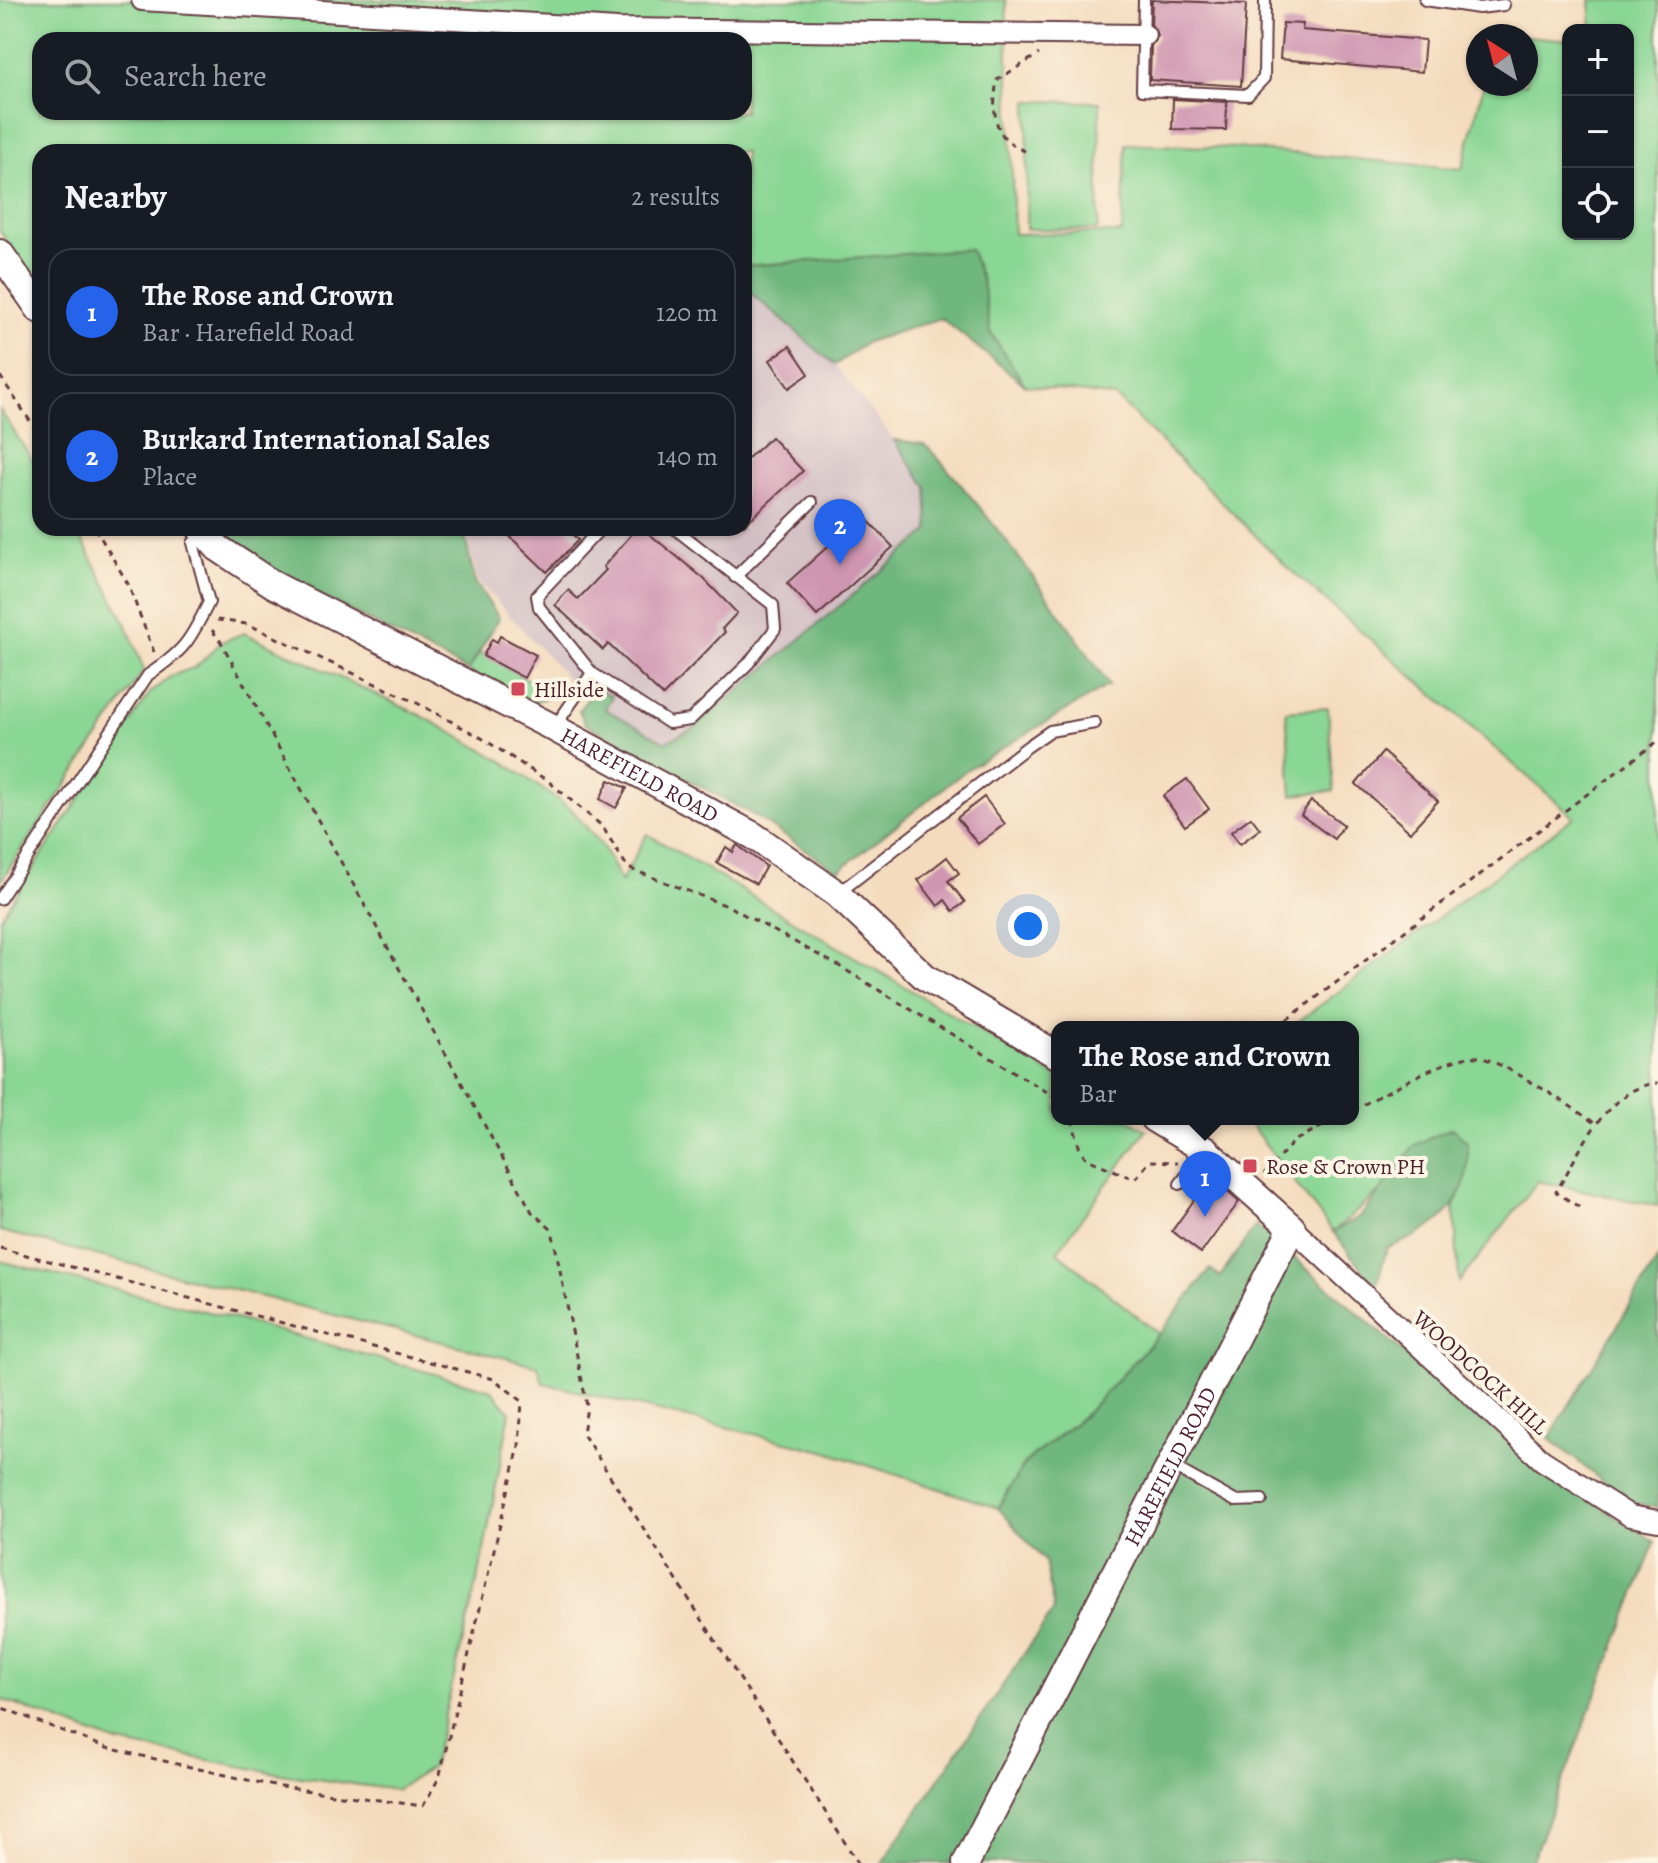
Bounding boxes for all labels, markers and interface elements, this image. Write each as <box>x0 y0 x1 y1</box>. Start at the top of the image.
north arrow <box>1466 24 1538 96</box>
map controls <box>1562 24 1634 240</box>
button: + <box>1562 24 1634 96</box>
search box <box>32 32 752 120</box>
icon: search <box>60 54 104 98</box>
text: Search here <box>124 56 267 96</box>
button: − <box>1562 96 1634 168</box>
button: locate <box>1562 168 1634 240</box>
text: Nearby <box>64 173 167 220</box>
text: 2 results <box>631 179 720 214</box>
text: The Rose and Crown <box>142 275 394 315</box>
text: 1 <box>87 295 97 330</box>
text: 120 m <box>656 295 718 330</box>
text: Bar · Harefield Road <box>142 315 354 350</box>
text: Burkard International Sales <box>142 419 490 459</box>
text: 2 <box>86 439 98 474</box>
text: 140 m <box>657 439 718 474</box>
text: Place <box>142 459 197 494</box>
pin: 2 <box>814 499 866 565</box>
place label: Hillside <box>534 675 604 705</box>
marker: Hillside <box>509 680 527 698</box>
street label: HAREFIELD ROAD <box>555 720 724 830</box>
your location <box>1008 906 1048 946</box>
popup <box>1051 1021 1359 1125</box>
text: The Rose and Crown <box>1079 1036 1331 1076</box>
text: Bar <box>1079 1076 1117 1111</box>
pin: 1 <box>1179 1151 1231 1217</box>
place label: Rose & Crown PH <box>1266 1152 1425 1182</box>
marker: Rose & Crown PH <box>1241 1157 1259 1175</box>
street label: WOODCOCK HILL <box>1405 1303 1555 1442</box>
street label: HAREFIELD ROAD <box>1117 1382 1224 1551</box>

